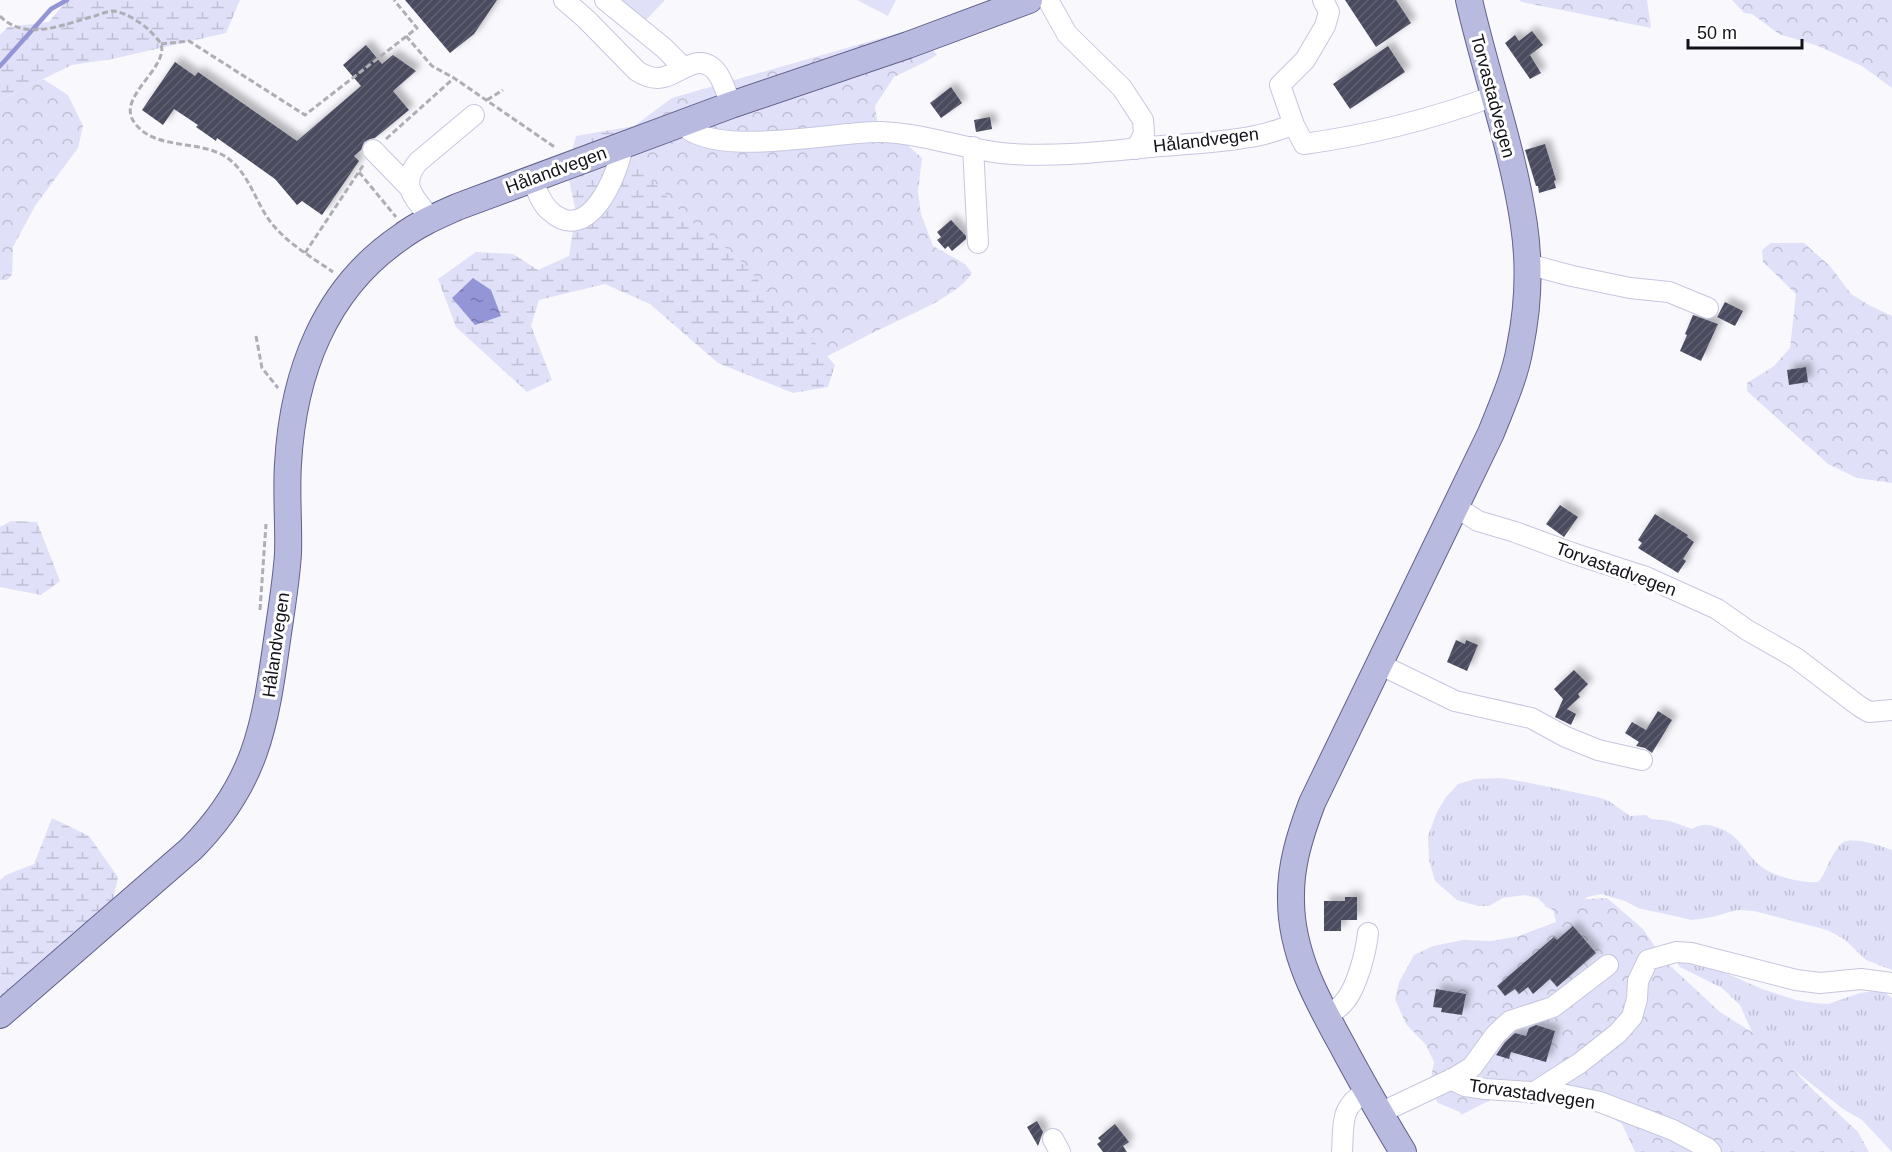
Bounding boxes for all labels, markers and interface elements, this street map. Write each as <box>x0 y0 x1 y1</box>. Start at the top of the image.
scale bar <box>1688 12 1802 50</box>
text: 50 m <box>1697 23 1737 43</box>
street label: Torvastadvegen <box>1467 32 1519 160</box>
street label: Hålandvegen <box>1152 124 1260 156</box>
street label: Hålandvegen <box>503 142 609 198</box>
street label: Torvastadvegen <box>1553 538 1679 600</box>
street label: Hålandvegen <box>259 591 293 699</box>
street label: Torvastadvegen <box>1468 1075 1596 1113</box>

